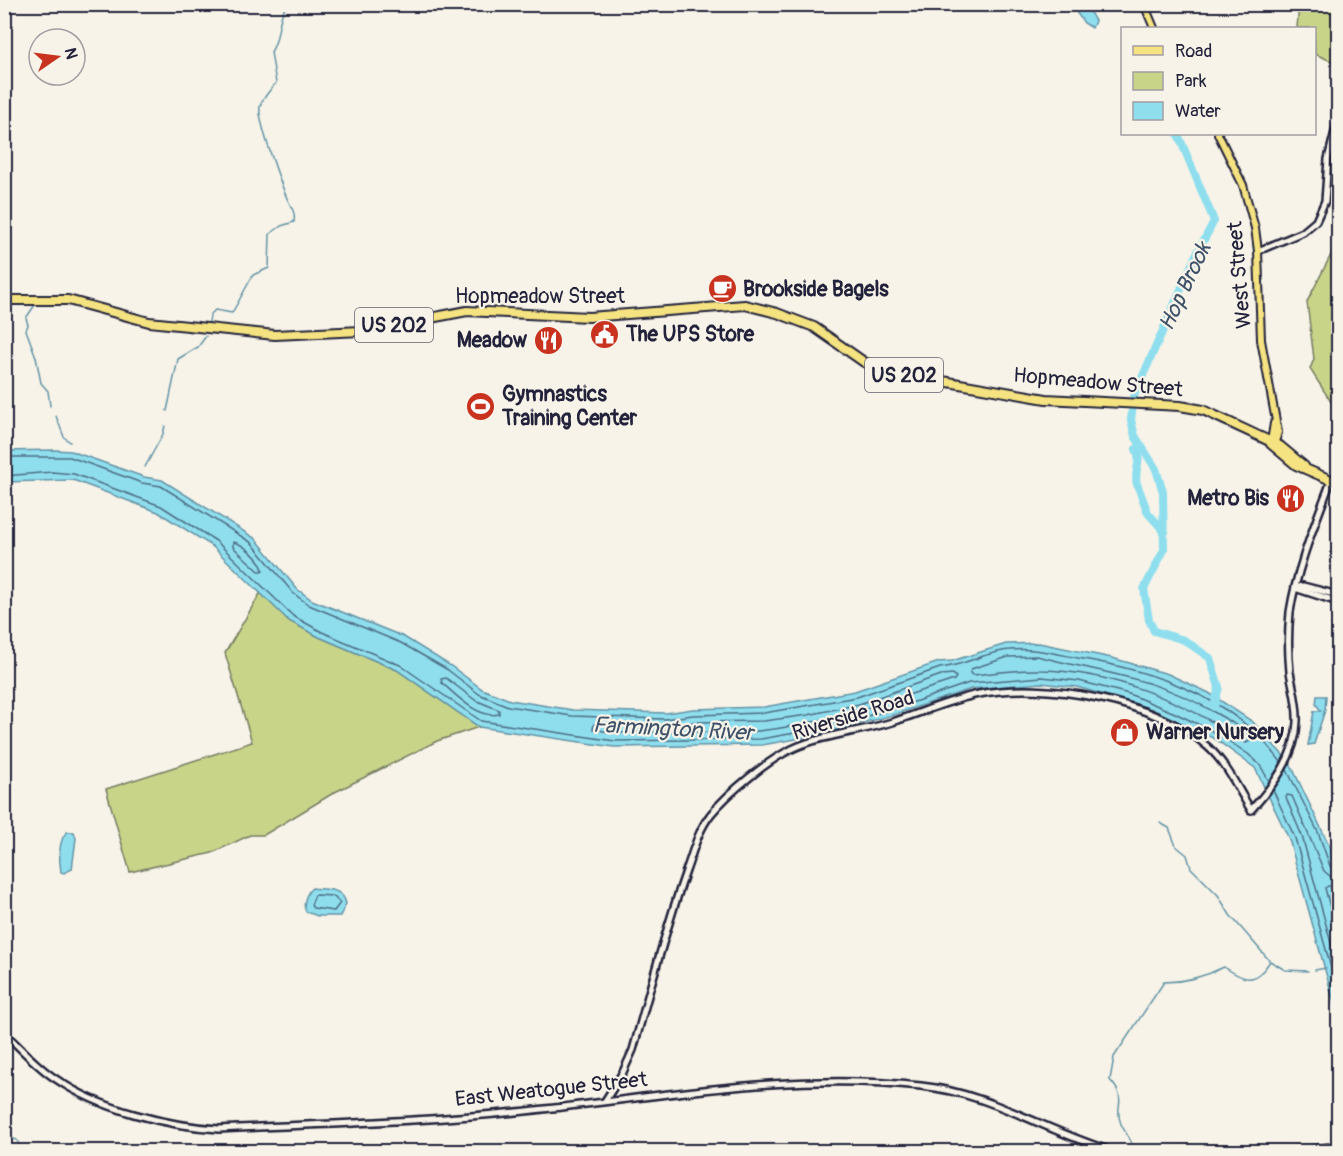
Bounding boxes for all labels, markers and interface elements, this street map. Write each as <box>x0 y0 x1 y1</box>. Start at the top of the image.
north arrow <box>27 27 87 87</box>
legend <box>1121 27 1316 135</box>
text: Road <box>1175 40 1212 63</box>
text: N <box>60 46 82 61</box>
text: Park <box>1175 70 1207 93</box>
text: Water <box>1175 100 1221 123</box>
street label: West Street <box>1221 220 1258 330</box>
water label: Hop Brook <box>1152 236 1218 335</box>
cafe icon: Brookside Bagels <box>706 273 738 305</box>
place label: Brookside Bagels <box>743 276 889 303</box>
street label: Hopmeadow Street <box>455 283 626 310</box>
road number: US 202 <box>355 308 433 342</box>
public building icon: The UPS Store <box>589 318 621 350</box>
place label: The UPS Store <box>625 321 755 348</box>
restaurant icon: Meadow <box>532 324 564 356</box>
place label: Meadow <box>457 327 528 354</box>
road number: US 202 <box>865 358 943 392</box>
street label: Hopmeadow Street <box>1012 362 1184 403</box>
place label: Gymnastics Training Center <box>501 381 638 432</box>
sports icon: Gymnastics Training Center <box>465 390 497 422</box>
restaurant icon: Metro Bis <box>1274 482 1306 514</box>
place label: Metro Bis <box>1187 485 1270 512</box>
street label: Riverside Road <box>789 684 917 747</box>
water label: Farmington River <box>592 711 757 747</box>
shop icon: Warner Nursery <box>1109 716 1141 748</box>
place label: Warner Nursery <box>1146 719 1284 746</box>
street label: East Weatogue Street <box>454 1066 649 1113</box>

